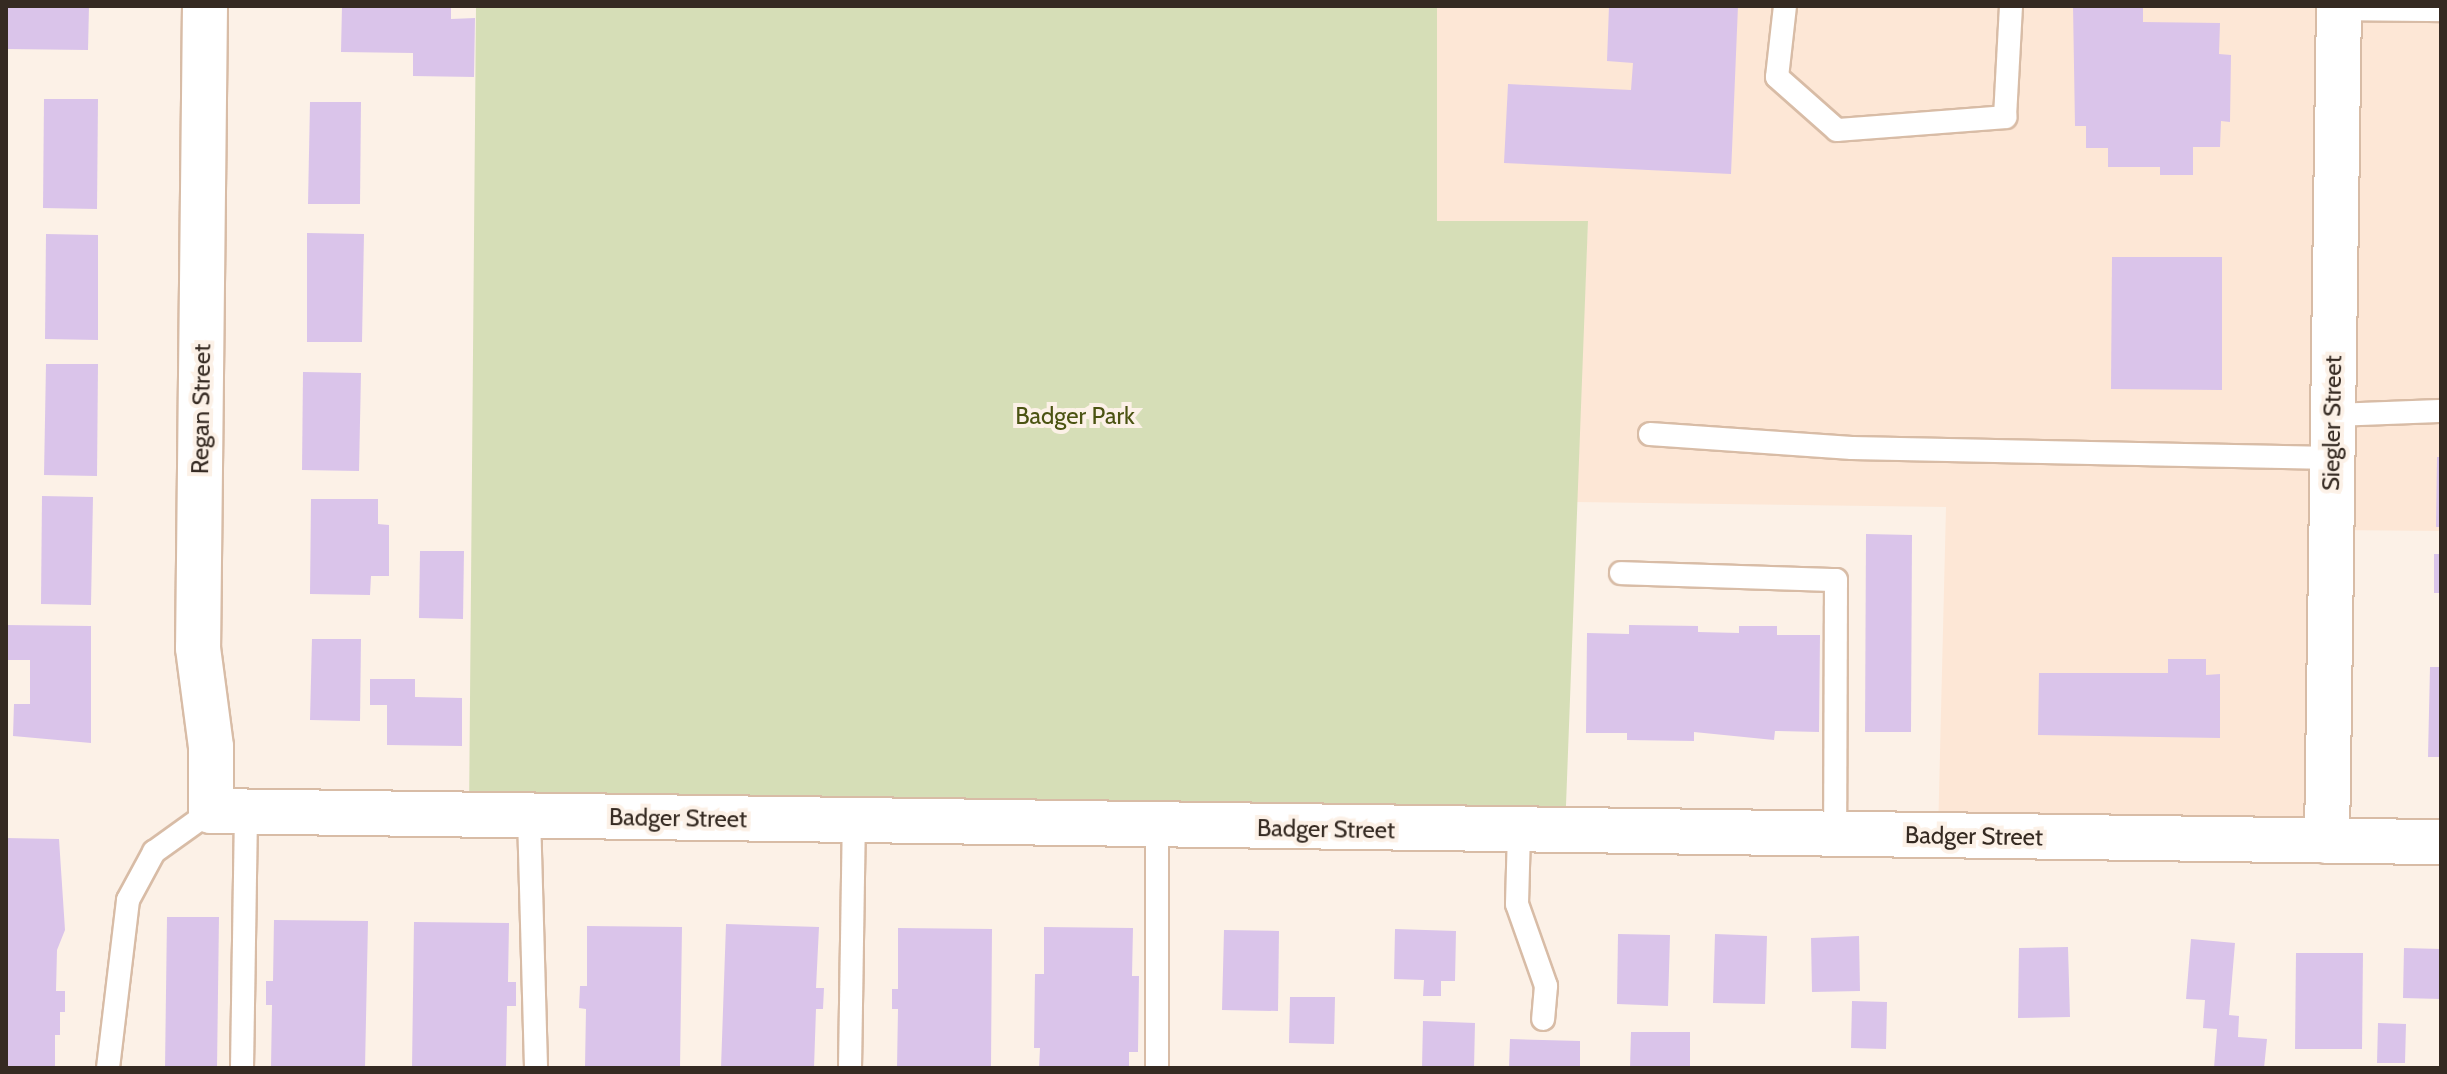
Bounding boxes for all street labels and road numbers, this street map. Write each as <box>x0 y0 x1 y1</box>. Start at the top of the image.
street label: Regan Street <box>185 344 217 474</box>
street label: Siegler Street <box>2316 355 2348 491</box>
street label: Badger Street <box>609 802 747 834</box>
street label: Badger Street <box>1257 813 1395 845</box>
street label: Badger Street <box>1905 820 2043 852</box>

